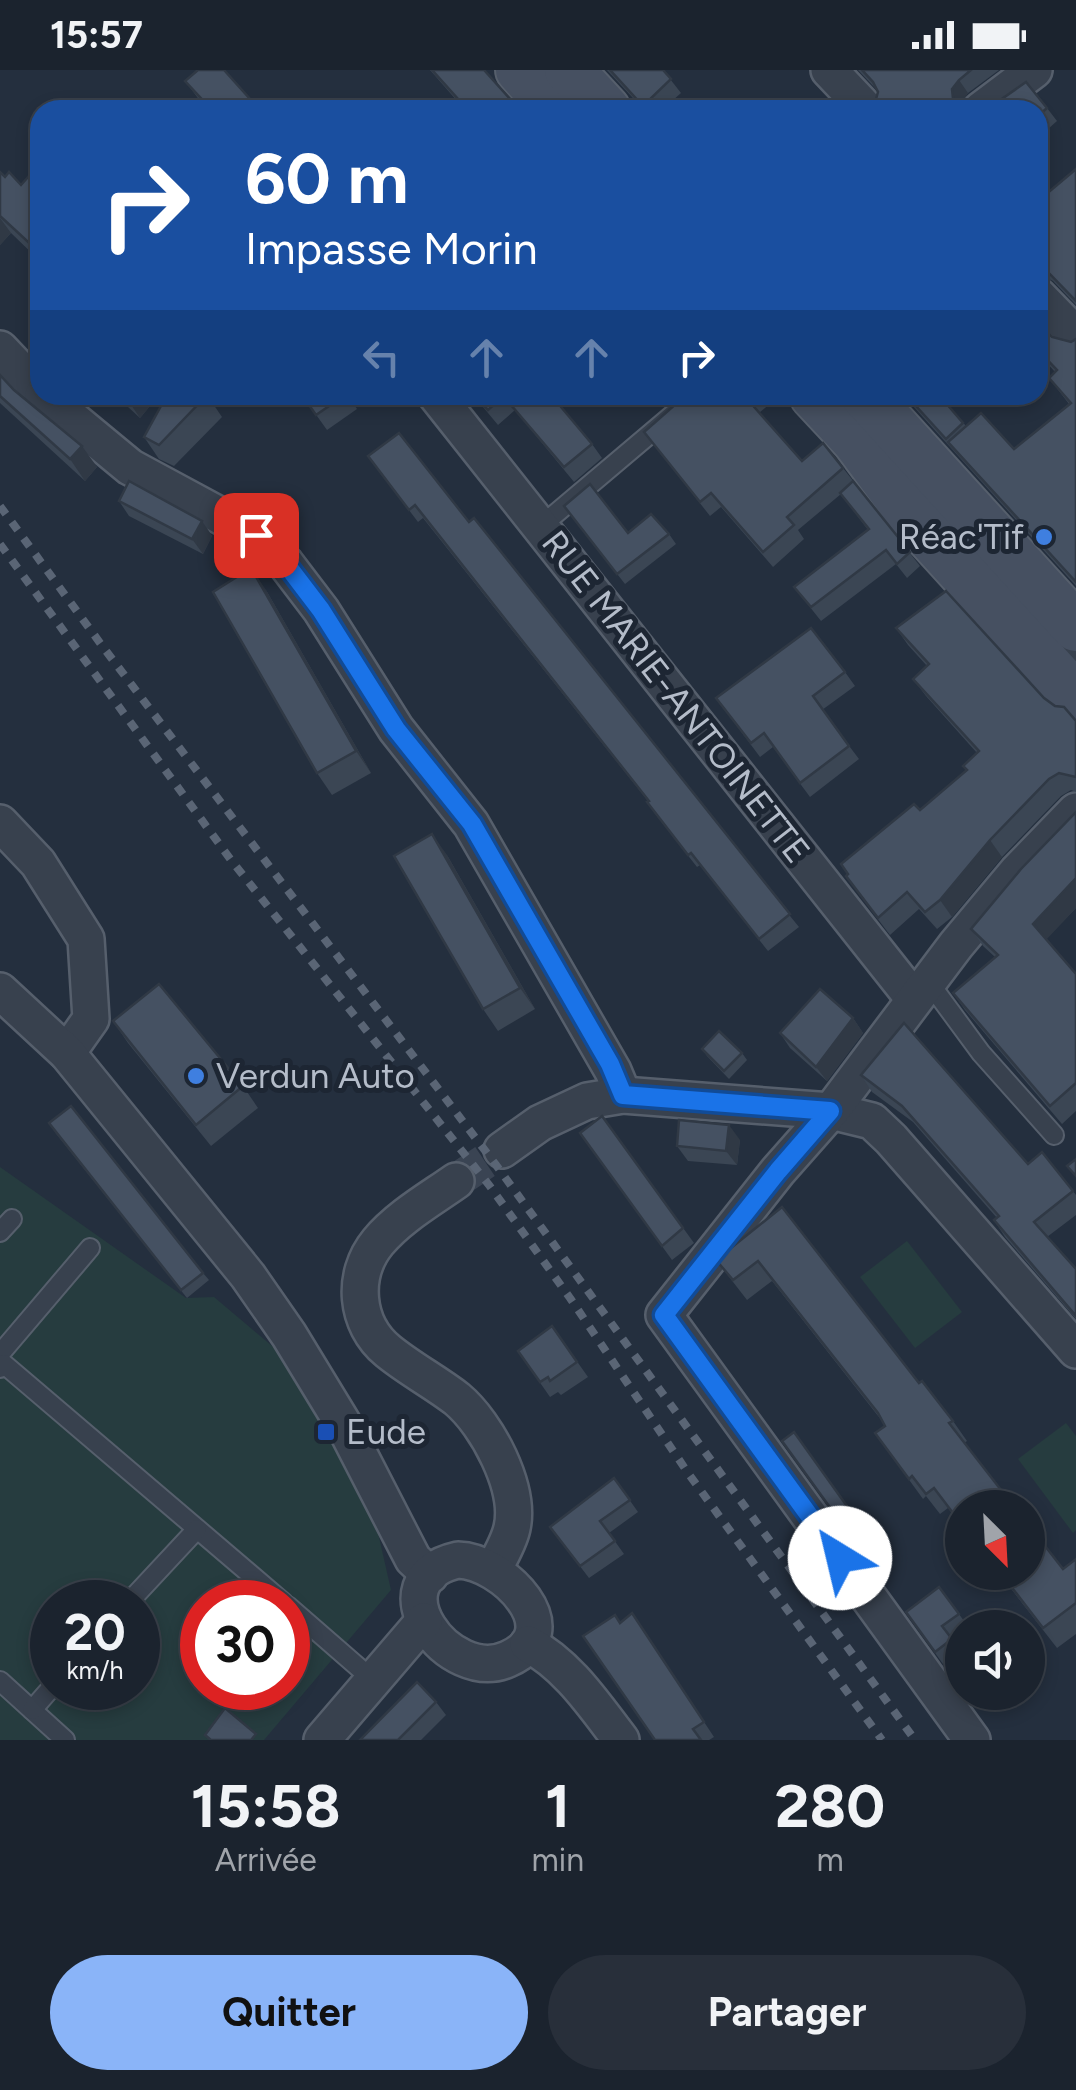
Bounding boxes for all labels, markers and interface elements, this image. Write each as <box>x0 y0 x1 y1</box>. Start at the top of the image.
text: 15:57 <box>50 12 143 58</box>
text: 60 m <box>245 136 409 221</box>
icon: right <box>80 140 210 270</box>
text: Impasse Morin <box>245 221 538 275</box>
icon: left <box>354 330 409 385</box>
icon: ahead <box>459 330 514 385</box>
icon: ahead <box>564 330 619 385</box>
icon: right <box>669 330 724 385</box>
pin <box>214 493 299 578</box>
icon: arrive <box>229 508 284 563</box>
place label: Réac'Tif <box>899 516 1024 558</box>
street label: RUE MARIE-ANTOINETTE <box>533 523 819 871</box>
marker: Réac'Tif <box>1033 526 1055 548</box>
place label: Verdun Auto <box>216 1055 415 1097</box>
marker: Verdun Auto <box>185 1065 207 1087</box>
place label: Eude <box>346 1411 426 1453</box>
marker: Eude <box>315 1421 337 1443</box>
north arrow <box>945 1490 1045 1590</box>
map controls <box>945 1490 1045 1710</box>
position arrow <box>788 1506 892 1610</box>
speed limit sign: 30 <box>180 1580 310 1710</box>
text: 20 <box>64 1602 126 1663</box>
button: sound <box>945 1610 1045 1710</box>
text: km/h <box>66 1655 124 1685</box>
text: 15:58 <box>191 1770 341 1842</box>
text: 1 <box>545 1770 570 1842</box>
text: 280 <box>775 1770 885 1842</box>
text: Arrivée <box>215 1841 317 1879</box>
text: min <box>531 1841 584 1879</box>
text: m <box>816 1841 844 1879</box>
button: Quitter <box>50 1955 528 2070</box>
button: Partager <box>548 1955 1026 2070</box>

